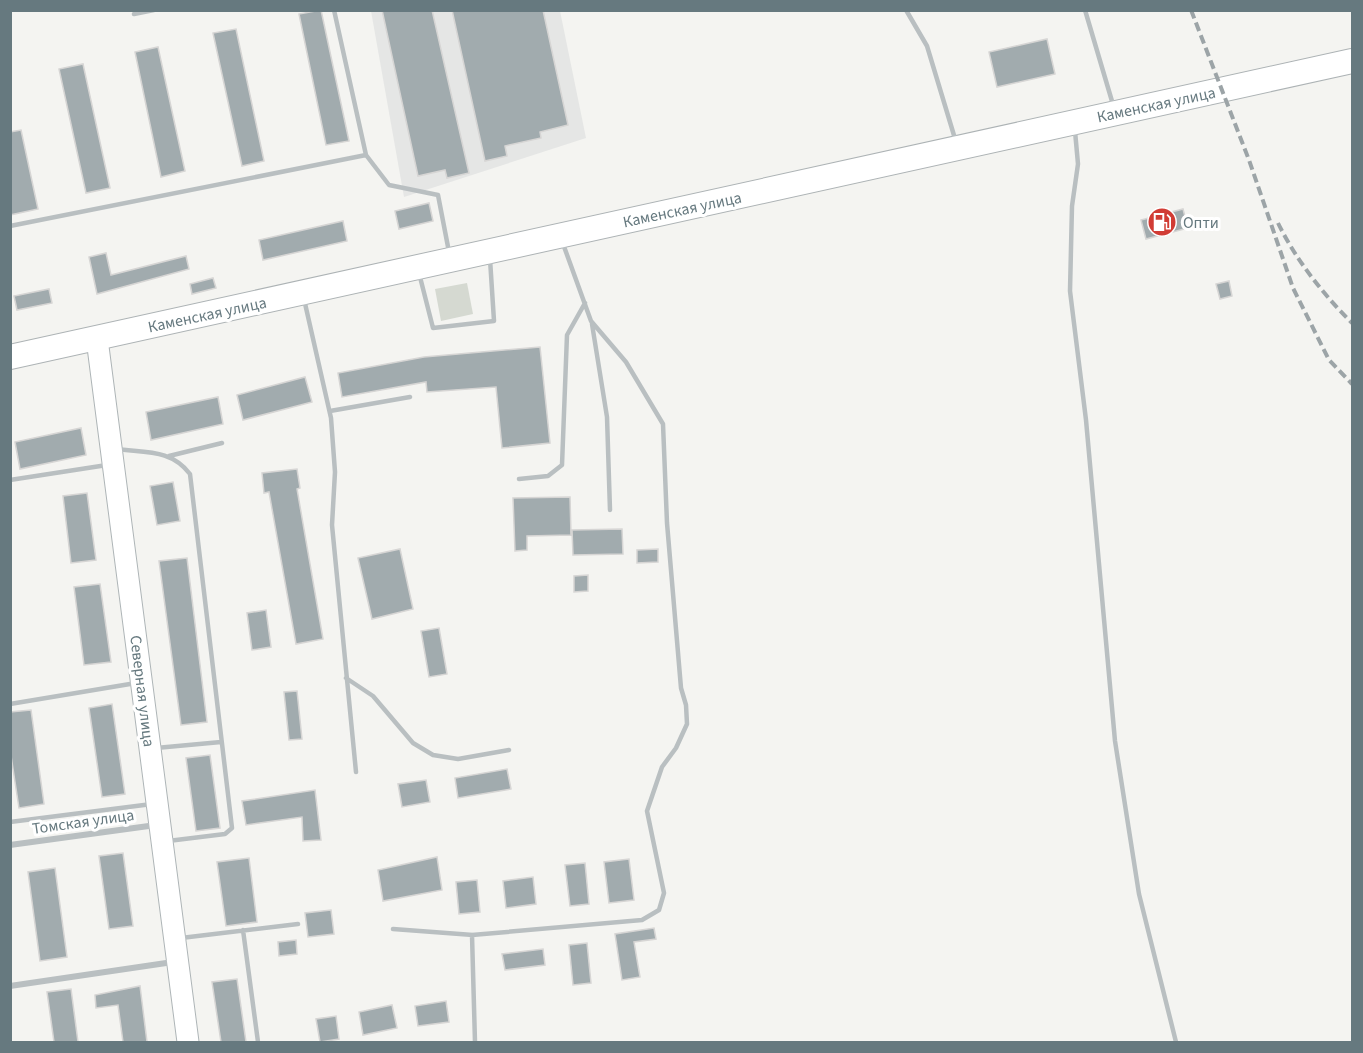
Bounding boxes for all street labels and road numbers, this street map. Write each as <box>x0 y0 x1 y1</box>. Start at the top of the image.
street label: Каменская улица <box>1095 82 1218 128</box>
street label: Каменская улица <box>621 187 744 233</box>
street label: Каменская улица <box>146 292 269 338</box>
street label: Северная улица <box>124 634 160 748</box>
street label: Томская улица <box>31 804 136 840</box>

